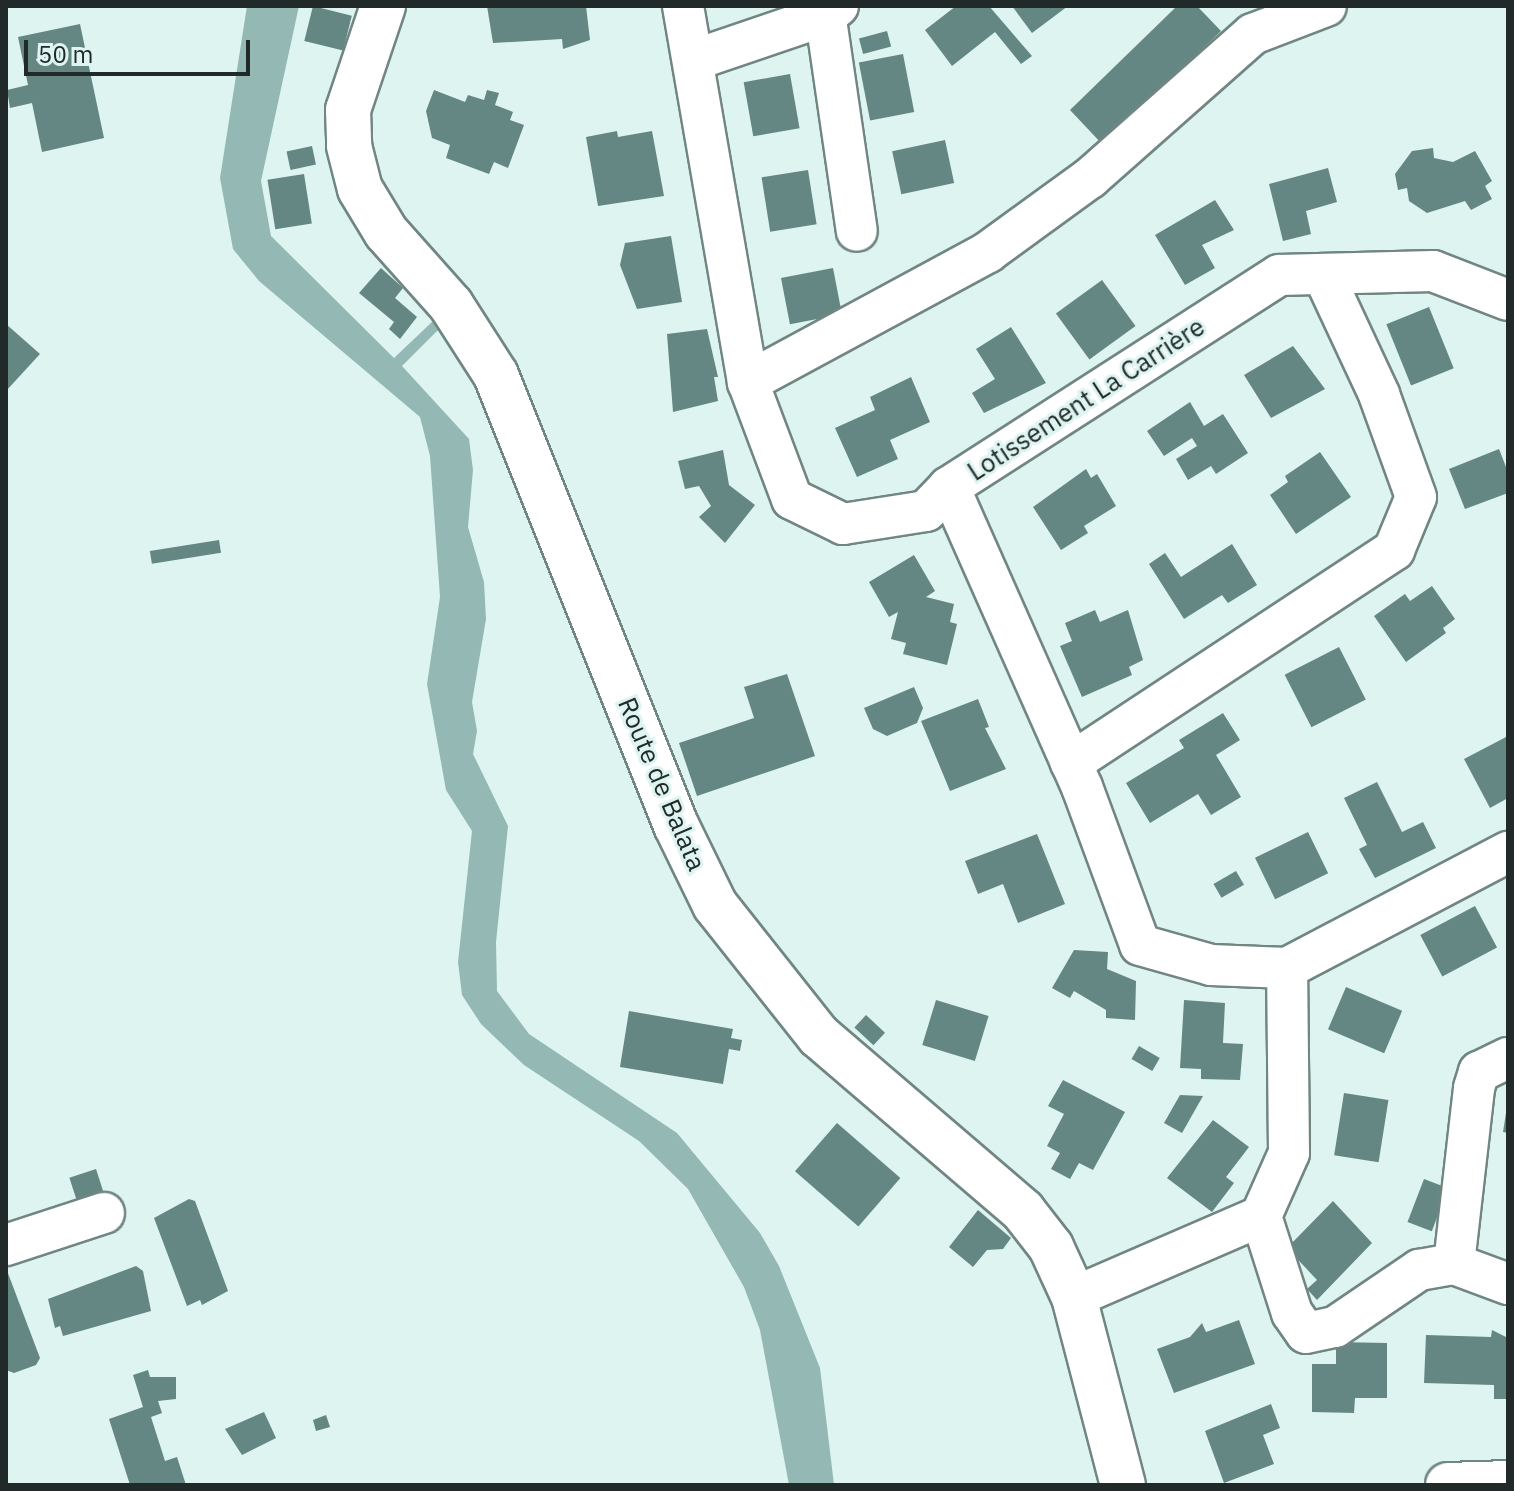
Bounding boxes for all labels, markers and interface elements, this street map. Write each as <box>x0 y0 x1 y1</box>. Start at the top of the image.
scale bar <box>28 24 254 74</box>
text: 50 m <box>38 38 93 70</box>
street label: Lotissement La Carrière <box>962 311 1210 487</box>
street label: Route de Balata <box>611 693 713 875</box>

